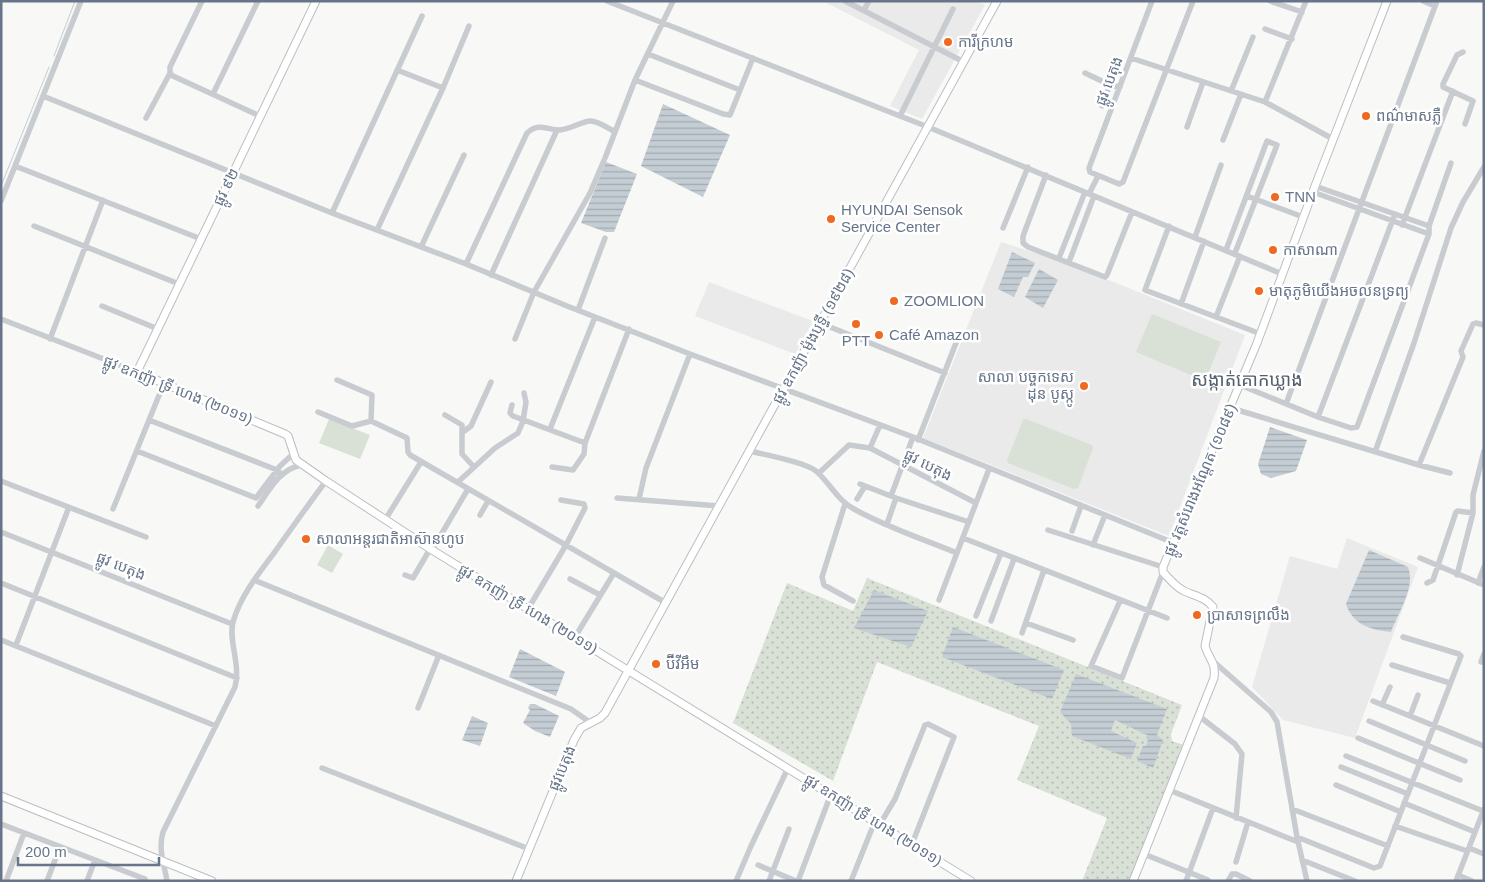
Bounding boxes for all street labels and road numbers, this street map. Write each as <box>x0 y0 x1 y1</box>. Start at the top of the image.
street label: ផ្លូវ បេតុង <box>1091 54 1131 110</box>
street label: ផ្លូវ ៩២ <box>209 165 247 211</box>
street label: ផ្លូវ ឧកញ៉ា ម៉ុងឫទ្ធី (១៩២៨) <box>768 265 862 409</box>
street label: ផ្លូវ ឧកញ៉ា ទ្រី ហេង (២០១១) <box>99 352 255 432</box>
street label: ផ្លូវ វត្តសំរោងអណ្ដែត (១០៨៩) <box>1160 401 1244 561</box>
street label: ផ្លូវ បេតុង <box>899 445 955 489</box>
street label: ផ្លូវ បេតុង <box>92 548 148 588</box>
street label: ផ្លូវ ឧកញ៉ា ទ្រី ហេង (២០១១) <box>453 560 601 662</box>
street label: ផ្លូវបេតុង <box>544 743 584 795</box>
street label: ផ្លូវ ឧកញ៉ា ទ្រី ហេង (២០១១) <box>798 770 945 874</box>

